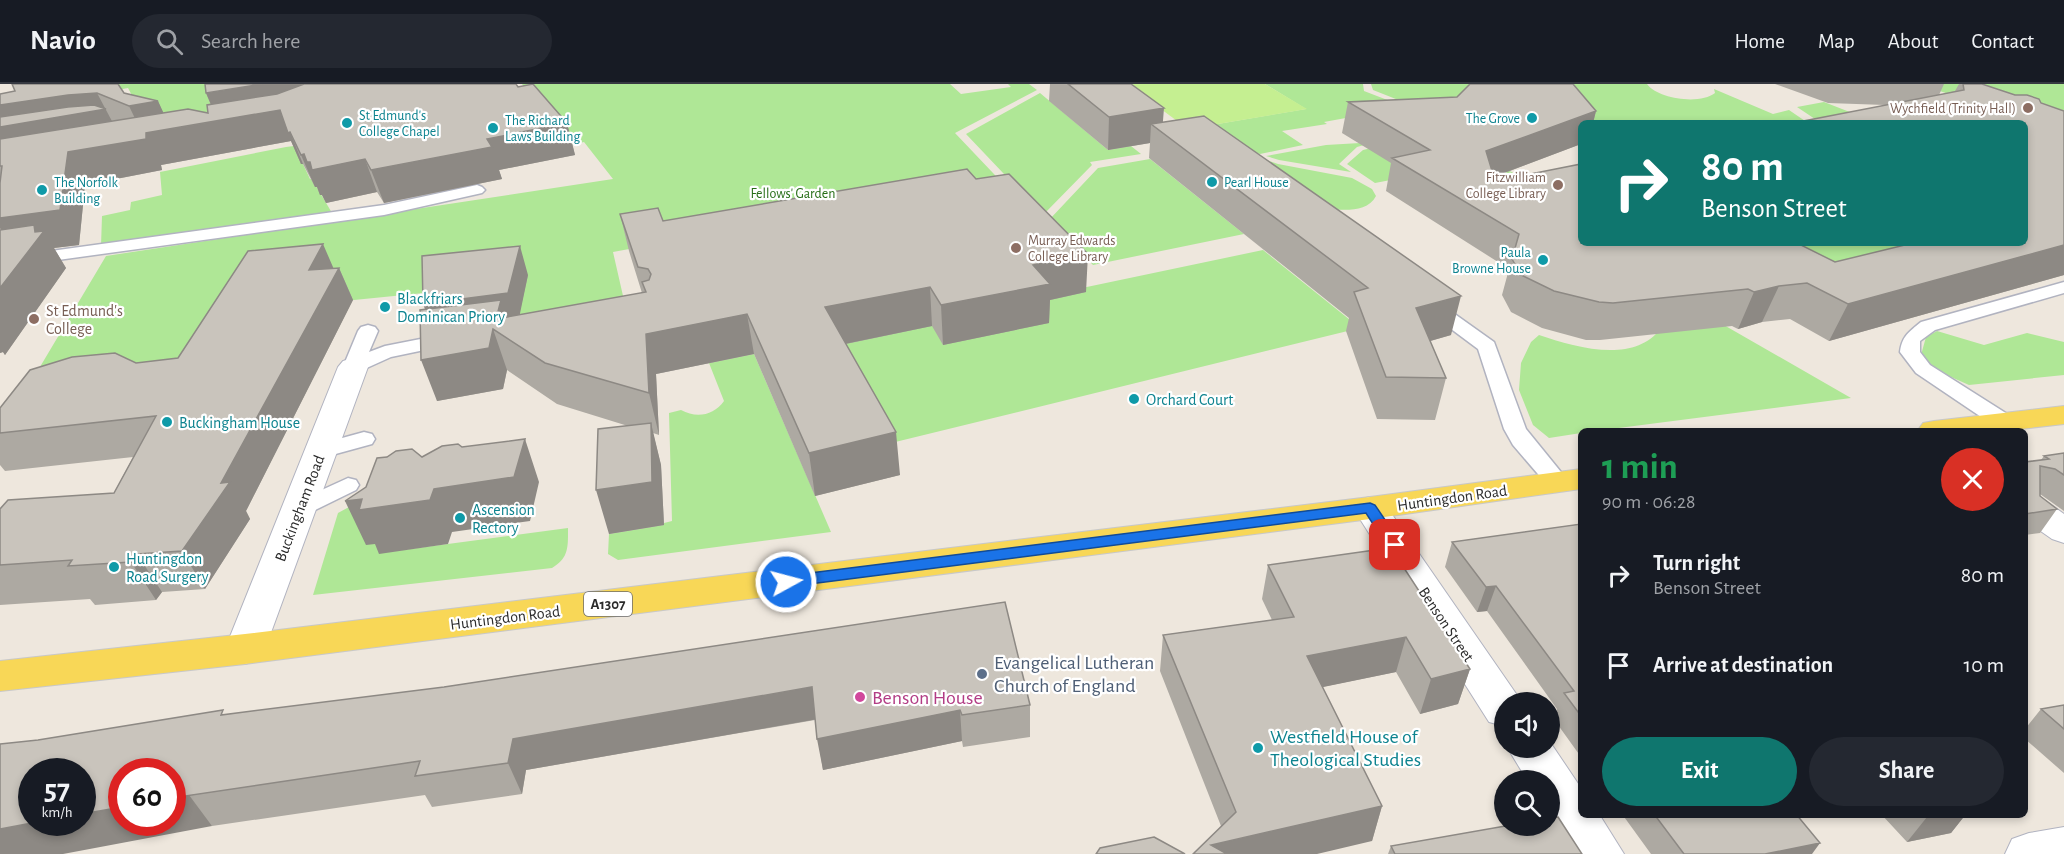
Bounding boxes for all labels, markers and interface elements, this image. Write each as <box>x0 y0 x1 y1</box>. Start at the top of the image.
search box <box>132 14 552 68</box>
icon: search <box>153 25 186 58</box>
text: Navio <box>30 27 96 55</box>
text: Search here <box>201 30 300 52</box>
text: Home <box>1734 31 1785 52</box>
text: Map <box>1818 31 1855 52</box>
text: About <box>1888 31 1938 52</box>
text: Contact <box>1971 31 2034 52</box>
marker: Wychfield (Trinity Hall) <box>2021 101 2035 115</box>
place label: Wychfield (Trinity Hall) <box>1890 102 2016 116</box>
place label: St Edmund's College Chapel <box>359 109 440 139</box>
marker: The Grove <box>1525 111 1539 125</box>
place label: The Grove <box>1466 112 1520 126</box>
place label: The Richard Laws Building <box>505 114 580 144</box>
marker: St Edmund's College Chapel <box>340 116 354 130</box>
marker: The Richard Laws Building <box>486 121 500 135</box>
icon: right <box>1602 144 1680 222</box>
text: 80 m <box>1701 146 1784 188</box>
place label: Fitzwilliam College Library <box>1466 171 1546 201</box>
marker: Pearl House <box>1205 175 1219 189</box>
place label: The Norfolk Building <box>54 176 119 206</box>
place label: Pearl House <box>1224 176 1289 190</box>
marker: Fitzwilliam College Library <box>1551 178 1565 192</box>
marker: The Norfolk Building <box>35 183 49 197</box>
park label: Fellows' Garden <box>751 187 835 201</box>
text: Benson Street <box>1701 195 1847 222</box>
place label: Murray Edwards College Library <box>1028 234 1115 264</box>
marker: Murray Edwards College Library <box>1009 241 1023 255</box>
place label: Paula Browne House <box>1452 246 1532 276</box>
marker: Paula Browne House <box>1536 253 1550 267</box>
place label: Blackfriars Dominican Priory <box>397 291 505 326</box>
marker: Blackfriars Dominican Priory <box>378 300 392 314</box>
place label: St Edmund's College <box>46 303 123 337</box>
marker: St Edmund's College <box>27 312 41 326</box>
marker: Orchard Court <box>1127 392 1141 406</box>
place label: Orchard Court <box>1146 392 1233 408</box>
marker: Buckingham House <box>160 415 174 429</box>
place label: Buckingham House <box>179 415 300 431</box>
button: close <box>1941 448 2004 511</box>
text: 1 min <box>1602 449 1678 485</box>
street label: Buckingham Road <box>272 453 328 564</box>
street label: Huntingdon Road <box>1396 482 1508 514</box>
text: 90 m · 06:28 <box>1602 492 1696 512</box>
place label: Ascension Rectory <box>472 502 535 537</box>
marker: Ascension Rectory <box>453 511 467 525</box>
pin <box>1369 519 1420 570</box>
icon: arrive <box>1378 528 1411 561</box>
position arrow <box>754 550 818 614</box>
place label: Huntingdon Road Surgery <box>126 551 209 586</box>
text: Turn right <box>1653 552 1740 574</box>
icon: right <box>1602 559 1635 592</box>
marker: Huntingdon Road Surgery <box>107 560 121 574</box>
text: 80 m <box>1961 564 2004 586</box>
text: Benson Street <box>1653 578 1761 598</box>
street label: Benson Street <box>1415 584 1477 665</box>
road number: A1307 <box>584 592 632 616</box>
street label: Huntingdon Road <box>449 603 561 633</box>
icon: arrive <box>1602 649 1635 682</box>
place label: Evangelical Lutheran Church of England <box>994 653 1154 696</box>
text: Arrive at destination <box>1653 654 1833 676</box>
text: 10 m <box>1964 654 2004 676</box>
marker: Evangelical Lutheran Church of England <box>975 667 989 681</box>
place label: Benson House <box>872 688 983 708</box>
marker: Benson House <box>853 690 867 704</box>
map controls <box>1494 692 1560 836</box>
button: sound <box>1494 692 1560 758</box>
place label: Westfield House of Theological Studies <box>1270 727 1421 770</box>
button: Exit <box>1602 737 1797 806</box>
button: Share <box>1809 737 2004 806</box>
marker: Westfield House of Theological Studies <box>1251 741 1265 755</box>
speed limit sign: 60 <box>108 758 186 836</box>
button: search <box>1494 770 1560 836</box>
text: 57 <box>44 775 70 805</box>
text: km/h <box>42 805 72 820</box>

